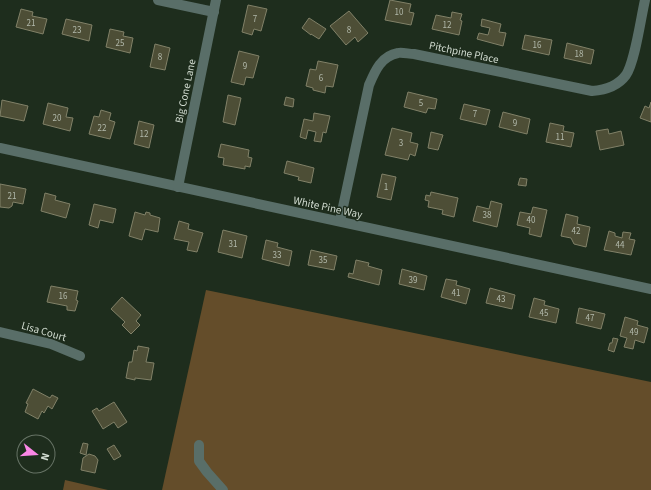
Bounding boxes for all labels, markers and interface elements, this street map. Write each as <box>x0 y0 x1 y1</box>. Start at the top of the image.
house number: 10 <box>395 6 404 19</box>
house number: 7 <box>253 13 258 26</box>
house number: 21 <box>27 17 35 30</box>
house number: 12 <box>443 19 452 32</box>
house number: 23 <box>73 24 82 37</box>
house number: 8 <box>347 24 352 37</box>
house number: 25 <box>116 37 125 50</box>
street label: Pitchpine Place <box>428 38 501 67</box>
house number: 16 <box>533 39 542 52</box>
house number: 18 <box>575 48 584 61</box>
house number: 8 <box>158 51 163 64</box>
street label: Big Cone Lane <box>171 57 200 125</box>
house number: 9 <box>243 60 248 73</box>
house number: 6 <box>319 72 324 85</box>
house number: 5 <box>419 97 424 110</box>
house number: 7 <box>473 108 478 121</box>
house number: 20 <box>53 112 62 125</box>
house number: 9 <box>513 117 518 130</box>
house number: 22 <box>98 122 107 135</box>
house number: 12 <box>140 128 149 141</box>
house number: 11 <box>556 131 564 144</box>
house number: 3 <box>399 137 404 150</box>
house number: 1 <box>384 181 388 194</box>
house number: 21 <box>8 190 16 203</box>
street label: White Pine Way <box>292 193 364 222</box>
house number: 38 <box>483 209 492 222</box>
house number: 40 <box>527 214 536 227</box>
house number: 42 <box>572 225 581 238</box>
house number: 31 <box>229 238 237 251</box>
house number: 44 <box>616 239 625 252</box>
house number: 33 <box>273 249 282 262</box>
house number: 35 <box>319 254 328 267</box>
house number: 39 <box>409 274 418 287</box>
house number: 41 <box>452 287 460 300</box>
house number: 16 <box>59 290 68 303</box>
house number: 43 <box>497 293 506 306</box>
house number: 45 <box>540 307 549 320</box>
house number: 47 <box>586 312 595 325</box>
street label: Lisa Court <box>20 318 68 345</box>
house number: 49 <box>630 326 639 339</box>
north arrow <box>16 434 56 474</box>
text: N <box>37 451 53 462</box>

